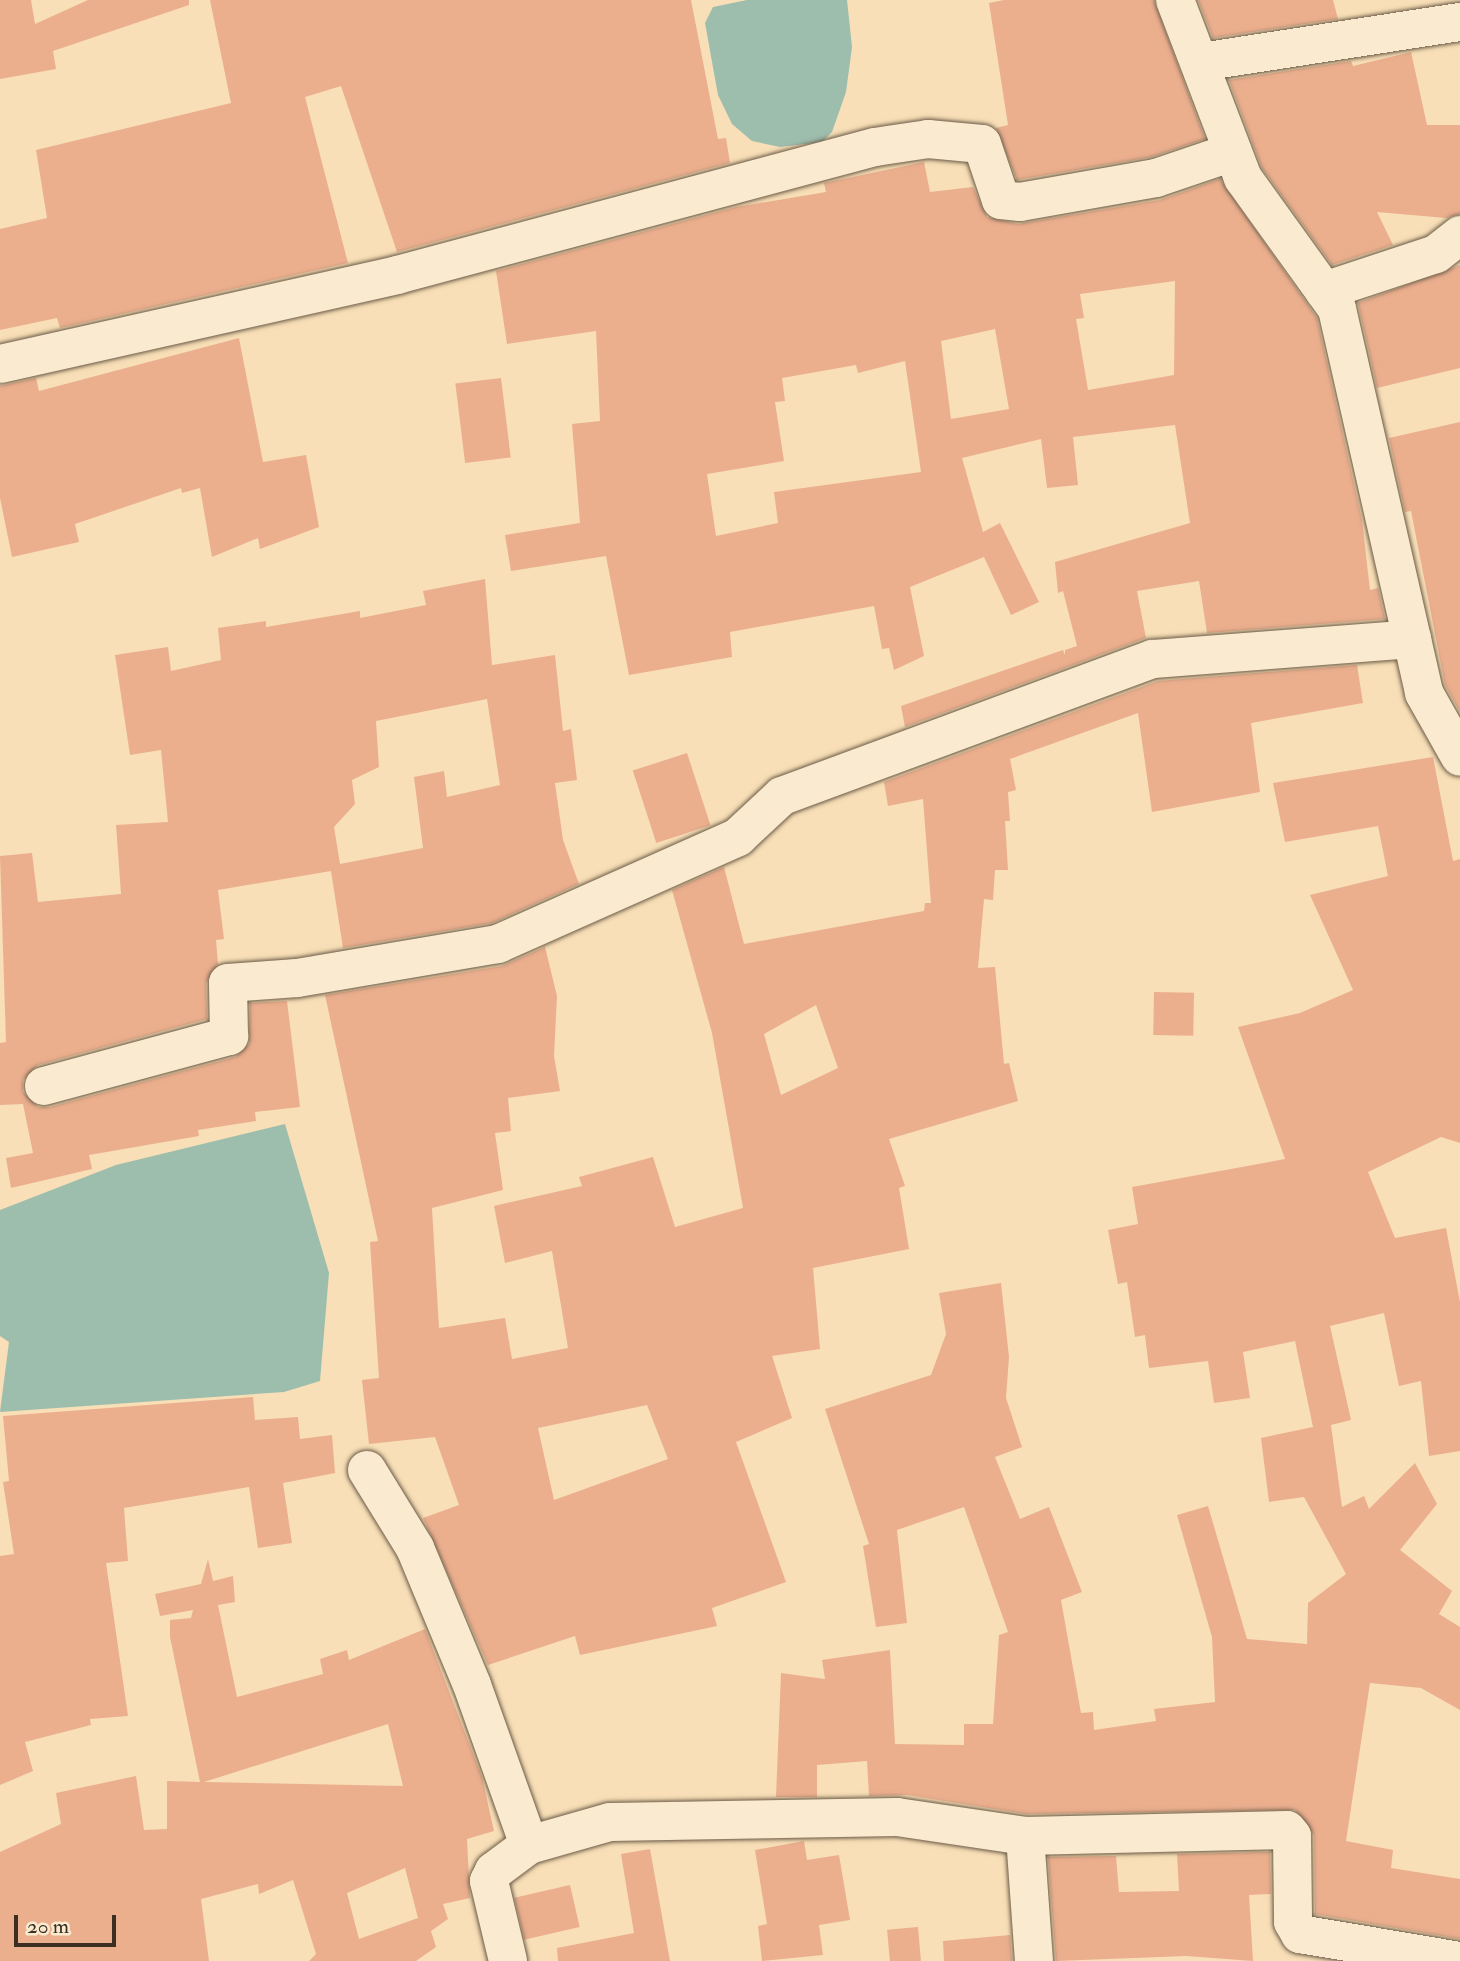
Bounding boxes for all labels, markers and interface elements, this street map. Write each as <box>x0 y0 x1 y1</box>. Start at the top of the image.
scale bar <box>18 1902 119 1946</box>
text: 20 m <box>27 1913 69 1940</box>

